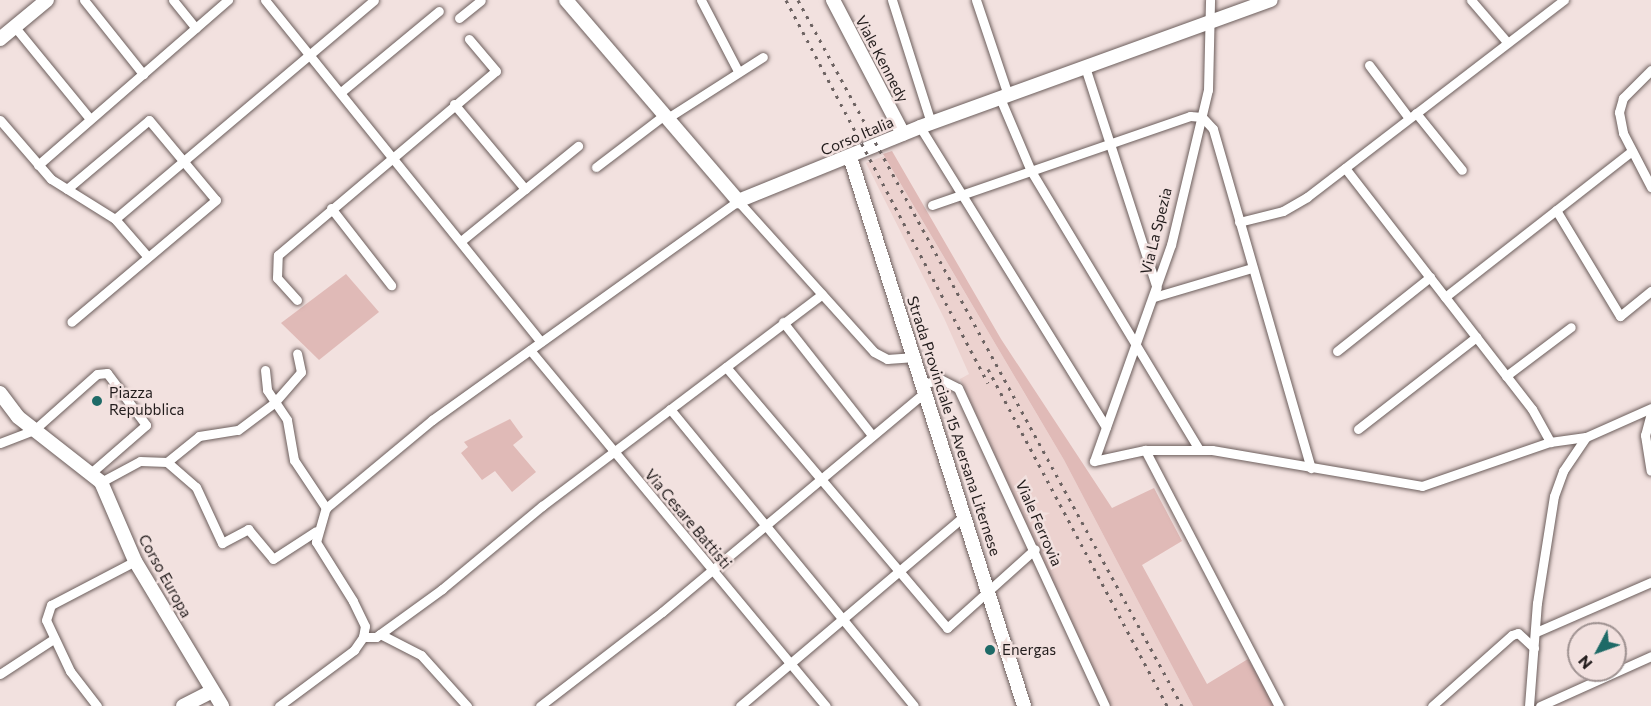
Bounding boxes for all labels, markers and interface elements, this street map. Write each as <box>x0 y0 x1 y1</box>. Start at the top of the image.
street label: Viale Kennedy <box>852 13 912 105</box>
street label: Corso Italia <box>818 113 896 159</box>
street label: Via La Spezia <box>1137 186 1175 276</box>
street label: Strada Provinciale 15 Aversana Liternese <box>903 294 1005 558</box>
place label: Piazza Repubblica <box>109 383 184 418</box>
marker: Piazza Repubblica <box>90 394 104 408</box>
street label: Via Cesare Battisti <box>641 465 735 573</box>
street label: Viale Ferrovia <box>1012 477 1066 569</box>
street label: Corso Europa <box>135 531 195 621</box>
north arrow <box>1567 622 1627 682</box>
place label: Energas <box>1002 641 1056 659</box>
marker: Energas <box>983 643 997 657</box>
text: N <box>1573 652 1596 674</box>

